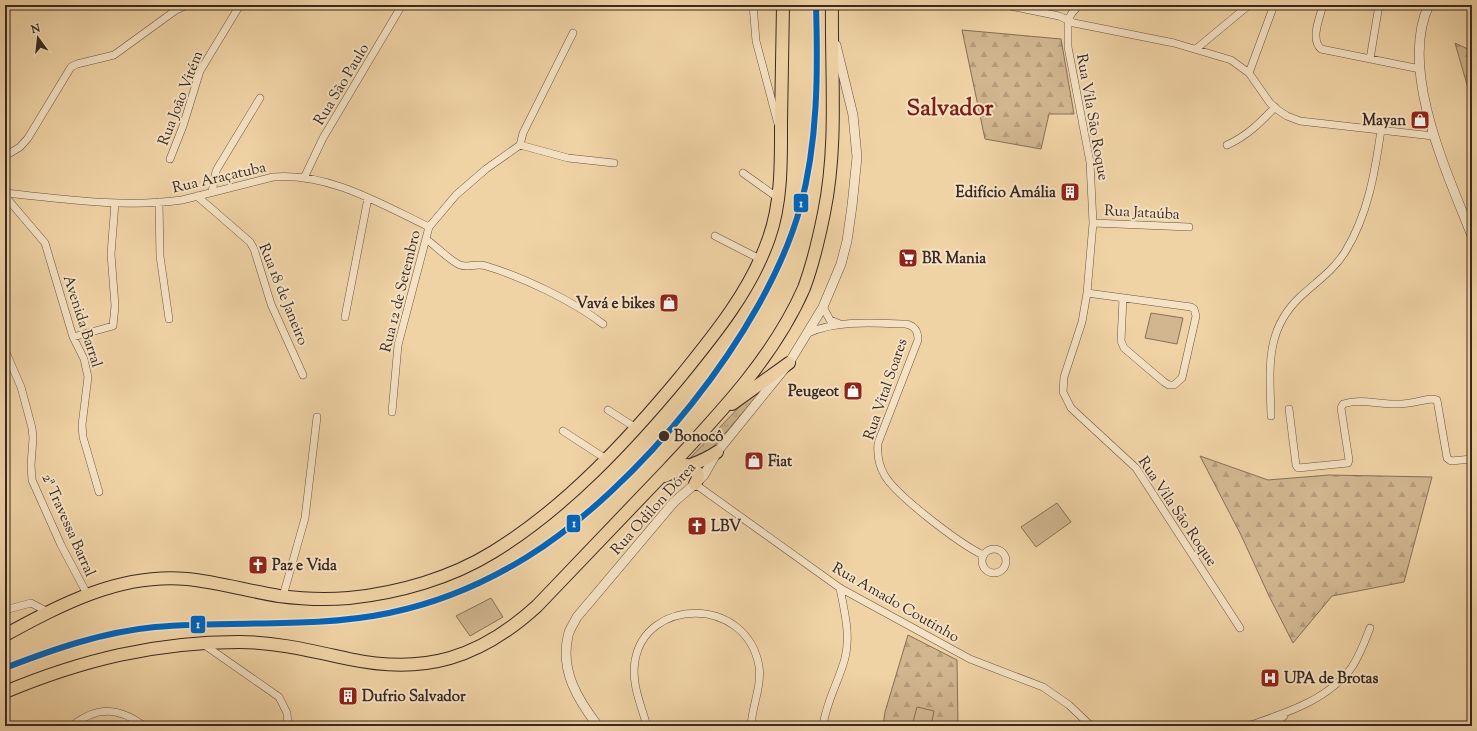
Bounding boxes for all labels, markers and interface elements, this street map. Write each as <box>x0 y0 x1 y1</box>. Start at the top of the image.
north arrow <box>18 18 58 58</box>
text: N <box>28 20 42 38</box>
street label: Rua São Paulo <box>310 40 375 130</box>
street label: Rua João Vitém <box>154 48 209 149</box>
street label: Rua Vila São Roque <box>1070 52 1113 182</box>
district label: Salvador <box>907 93 994 126</box>
shop icon: Mayan <box>1409 109 1431 131</box>
place label: Mayan <box>1362 111 1406 132</box>
street label: Rua Araçatuba <box>170 157 268 199</box>
building icon: Edifício Amália <box>1059 181 1081 203</box>
place label: Edifício Amália <box>956 183 1056 204</box>
line badge: 1 <box>793 193 809 213</box>
text: 1 <box>798 196 803 212</box>
street label: Rua Jataúba <box>1104 201 1180 226</box>
street label: Rua 12 de Setembro <box>376 228 427 355</box>
street label: Rua 18 de Janeiro <box>253 240 313 349</box>
supermarket icon: BR Mania <box>897 247 919 269</box>
place label: BR Mania <box>922 249 986 270</box>
street label: Avenida Barral <box>57 273 106 370</box>
shop icon: Vavá e bikes <box>658 292 680 314</box>
place label: Vavá e bikes <box>576 294 655 315</box>
street label: Rua Vital Soares <box>859 336 914 443</box>
shop icon: Peugeot <box>842 380 864 402</box>
place label: Peugeot <box>788 382 840 403</box>
place label: Bonocô <box>674 427 724 448</box>
marker: Bonocô <box>657 429 671 443</box>
shop icon: Fiat <box>743 450 765 472</box>
place label: Fiat <box>768 452 793 473</box>
street label: Rua Vila São Roque <box>1132 453 1221 571</box>
street label: Rua Odilon Dórea <box>607 458 702 560</box>
street label: 2ª Travessa Barral <box>36 471 100 580</box>
line badge: 1 <box>566 514 581 533</box>
church icon: LBV <box>686 515 708 537</box>
text: 1 <box>571 516 576 532</box>
place label: LBV <box>711 517 742 538</box>
church icon: Paz e Vida <box>247 554 269 576</box>
place label: Paz e Vida <box>272 556 337 577</box>
street label: Rua Amado Coutinho <box>828 558 963 648</box>
line badge: 1 <box>190 615 206 634</box>
text: 1 <box>195 617 200 633</box>
hospital icon: UPA de Brotas <box>1259 667 1281 689</box>
place label: UPA de Brotas <box>1284 669 1378 690</box>
building icon: Dufrio Salvador <box>337 685 359 707</box>
place label: Dufrio Salvador <box>362 687 466 708</box>

